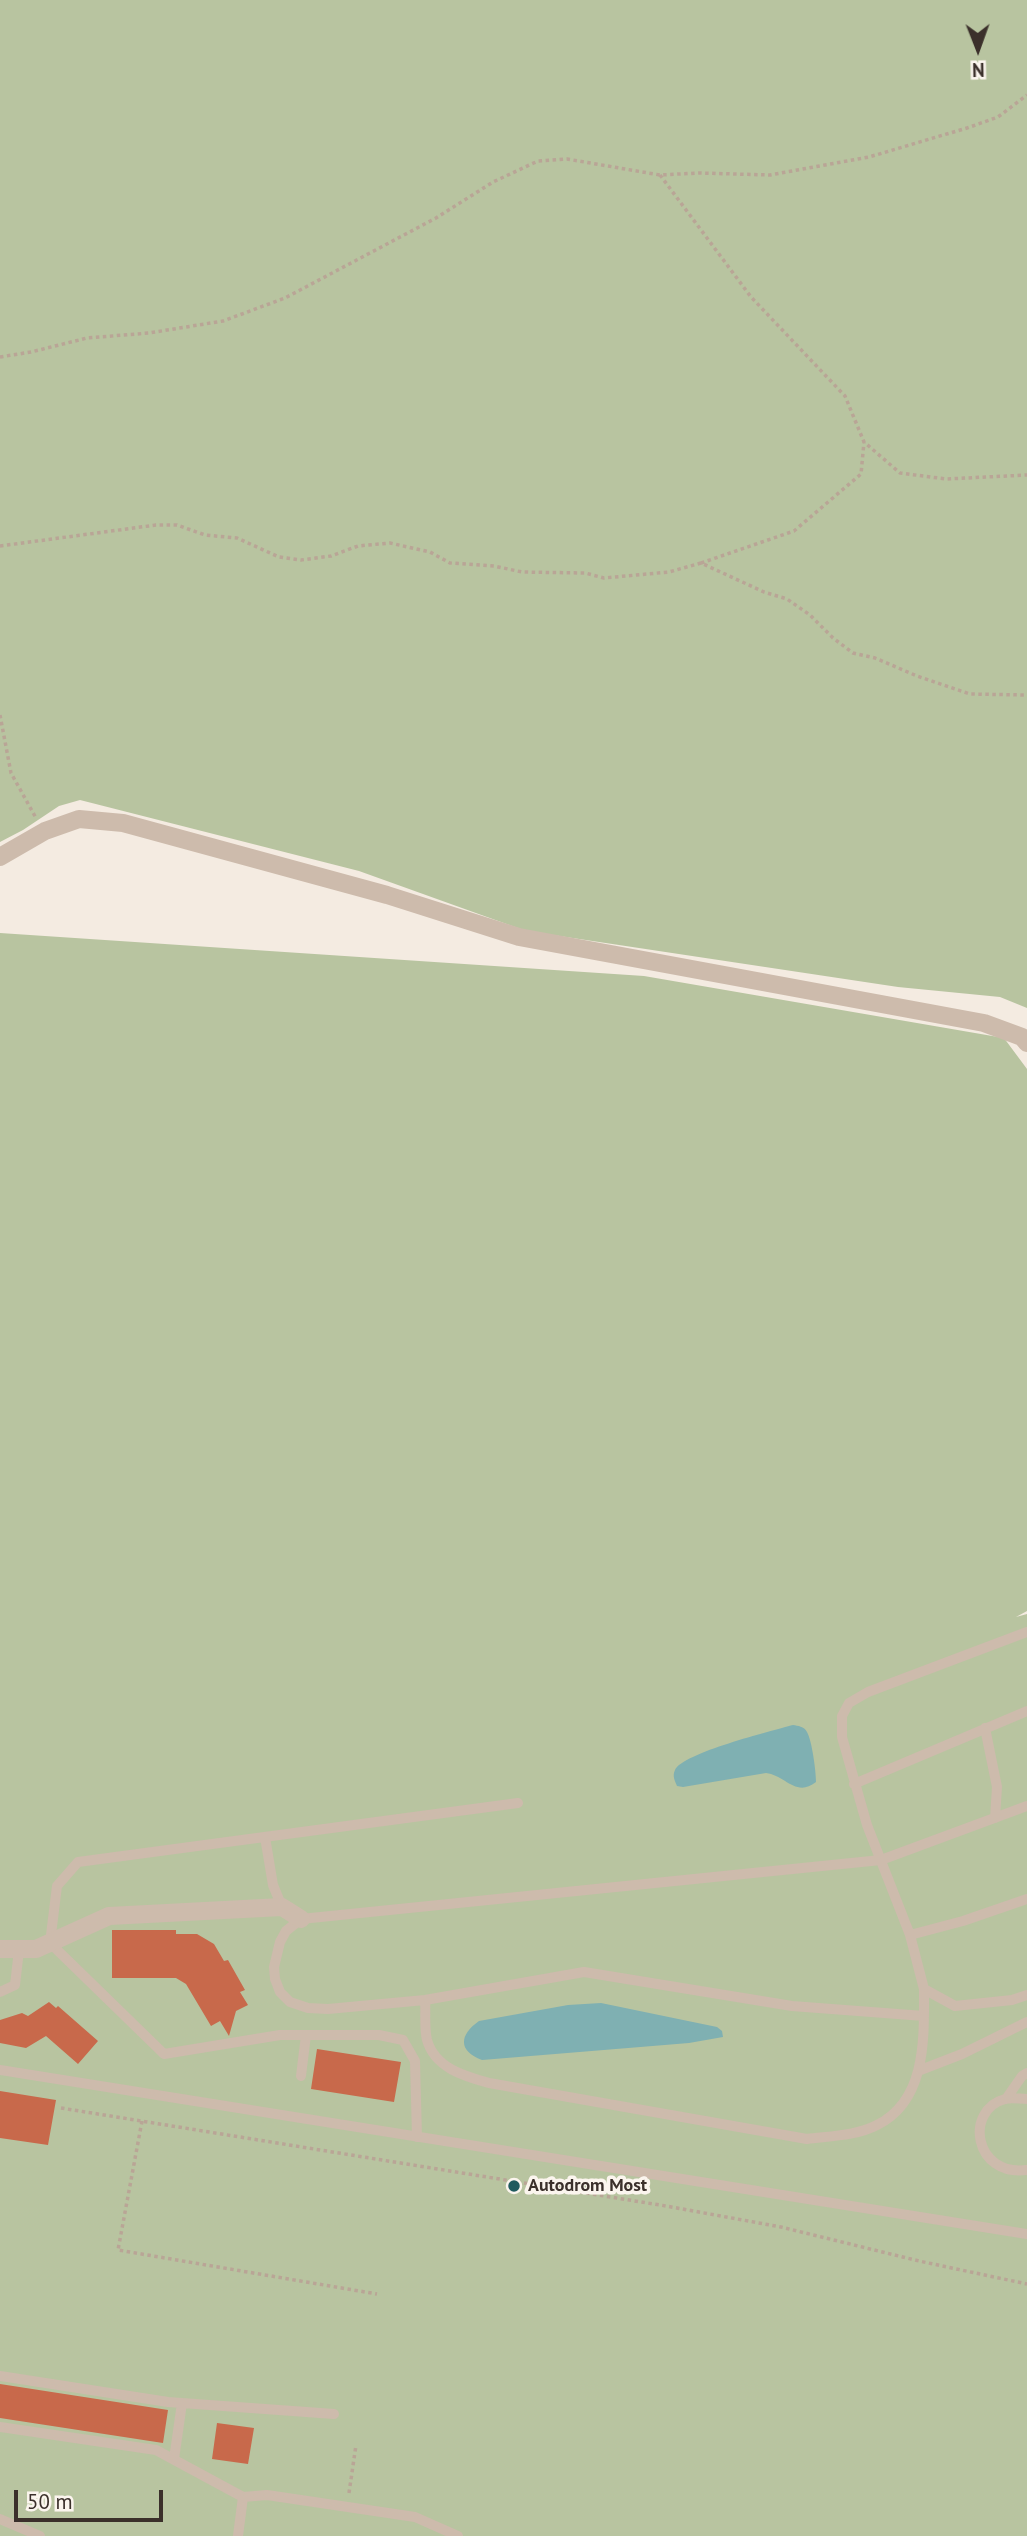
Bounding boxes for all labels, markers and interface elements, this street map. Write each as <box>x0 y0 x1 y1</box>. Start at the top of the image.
north arrow <box>943 14 1013 84</box>
text: N <box>972 58 985 82</box>
place label: Autodrom Most <box>528 2175 647 2197</box>
marker: Autodrom Most <box>506 2178 522 2194</box>
scale bar <box>18 2476 166 2520</box>
text: 50 m <box>27 2488 73 2515</box>

